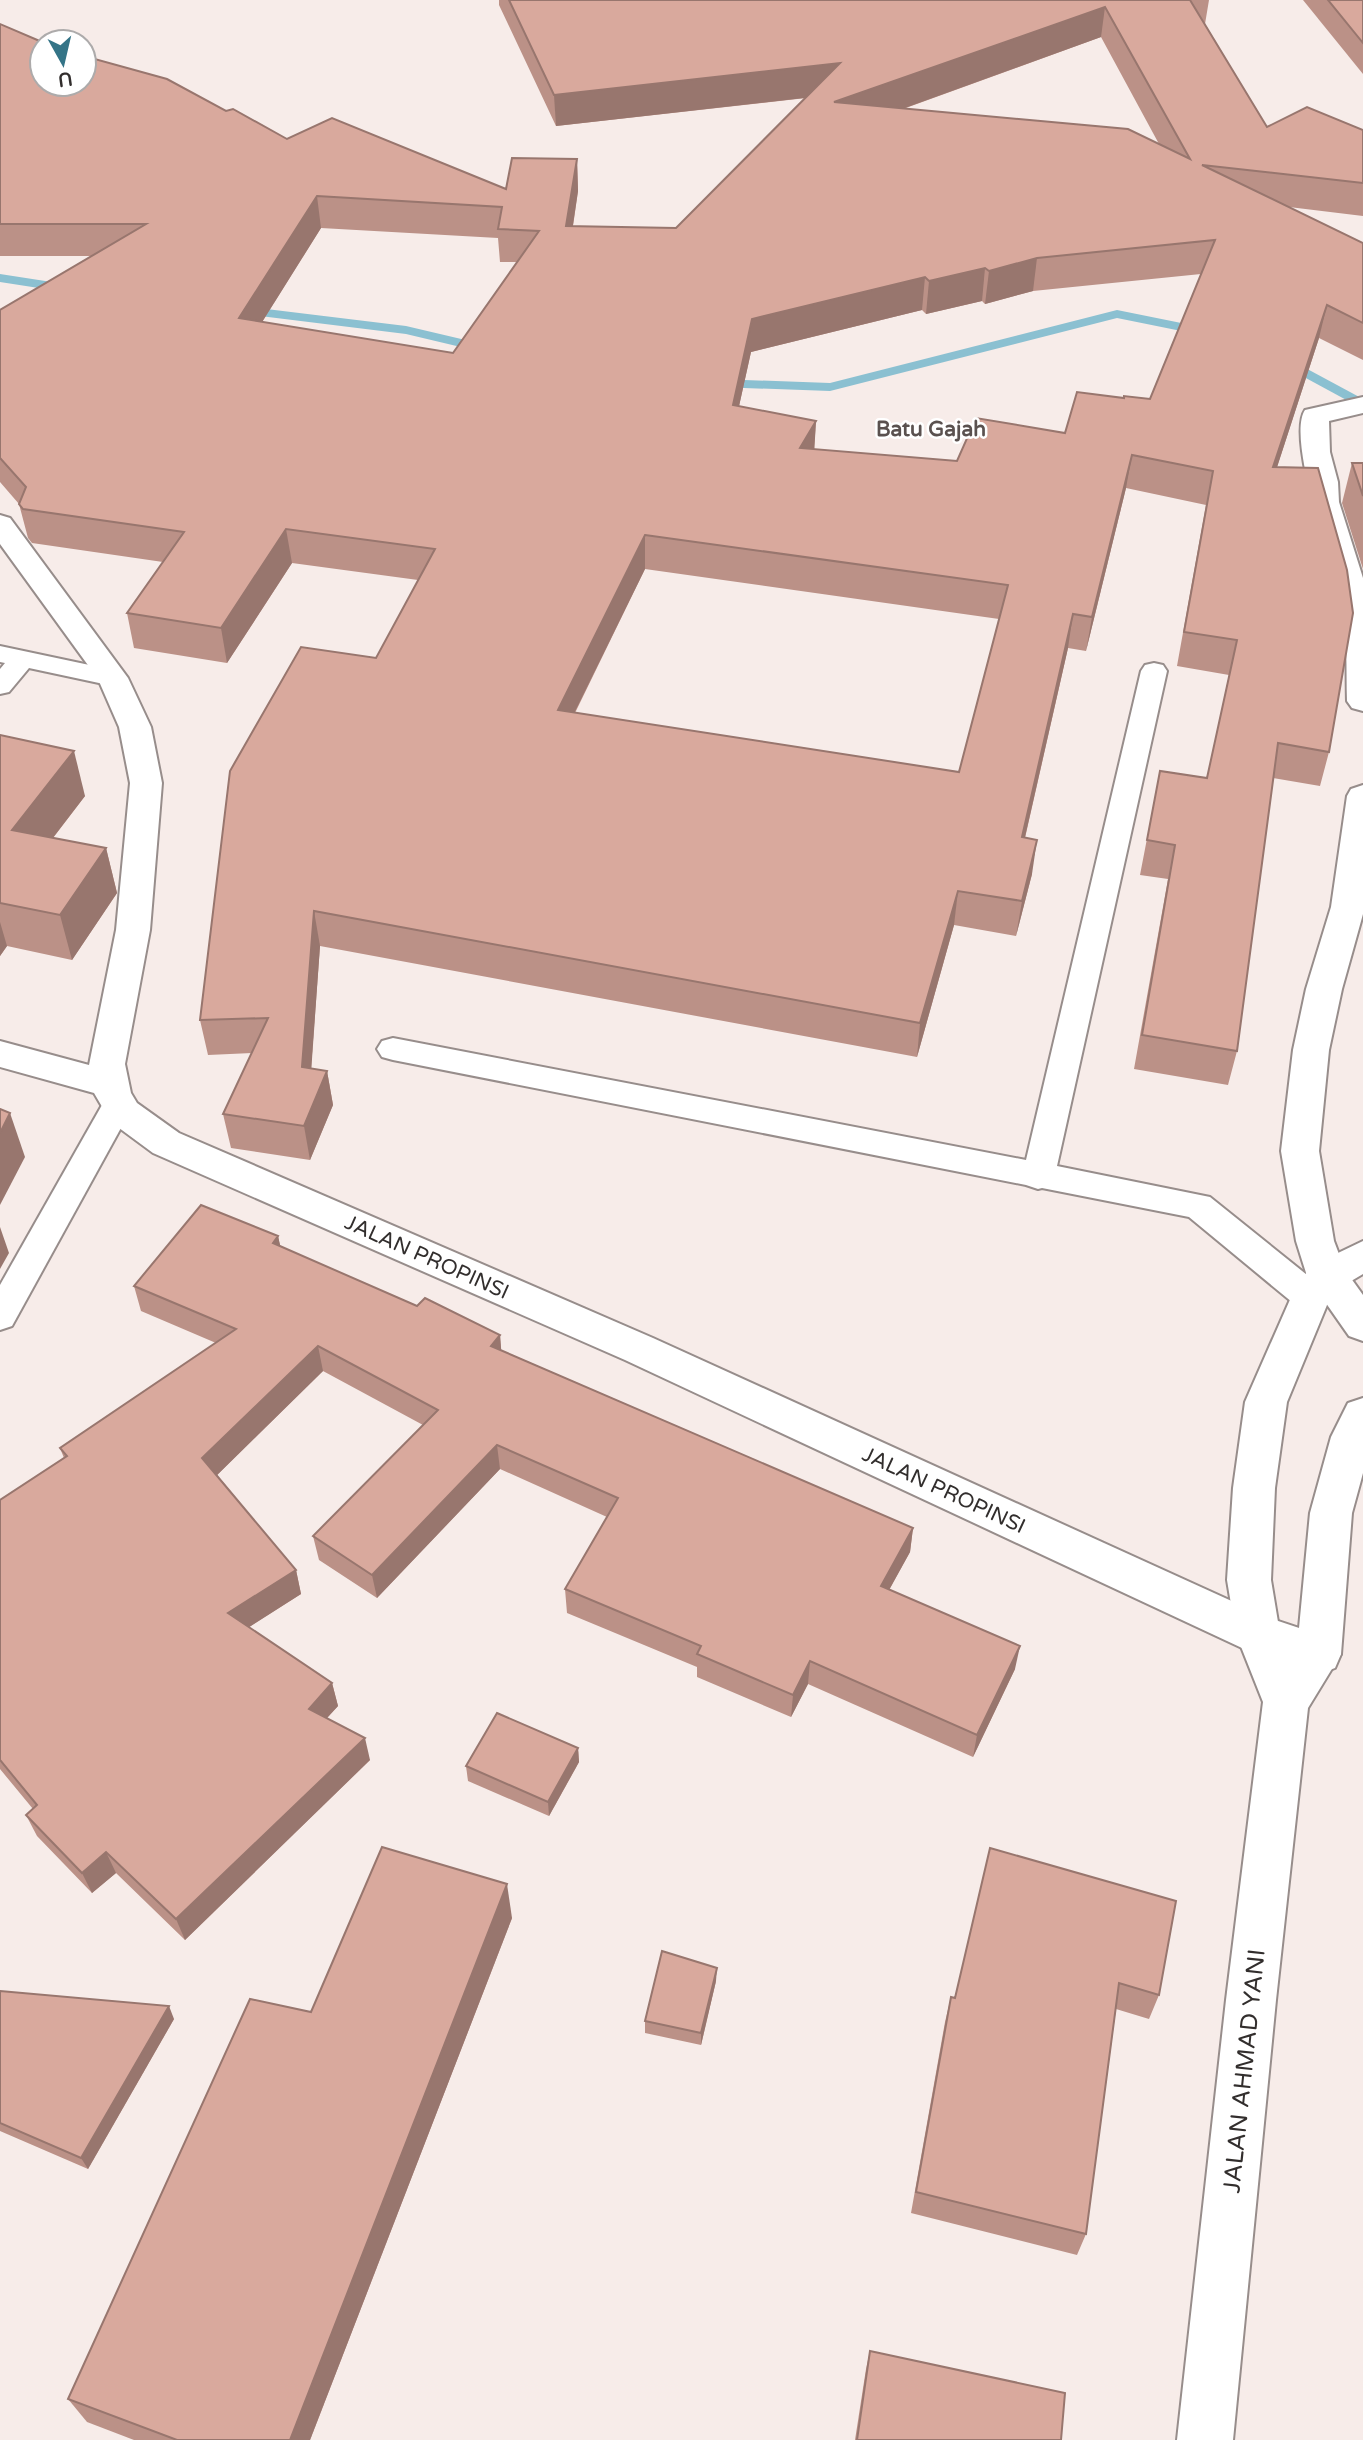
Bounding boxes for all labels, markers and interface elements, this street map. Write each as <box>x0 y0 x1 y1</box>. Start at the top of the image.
north arrow <box>28 28 98 98</box>
text: U <box>57 67 74 91</box>
district label: Batu Gajah <box>876 417 986 442</box>
street label: JALAN PROPINSI <box>341 1210 513 1305</box>
street label: JALAN PROPINSI <box>858 1442 1029 1539</box>
street label: JALAN AHMAD YANI <box>1217 1948 1272 2194</box>

